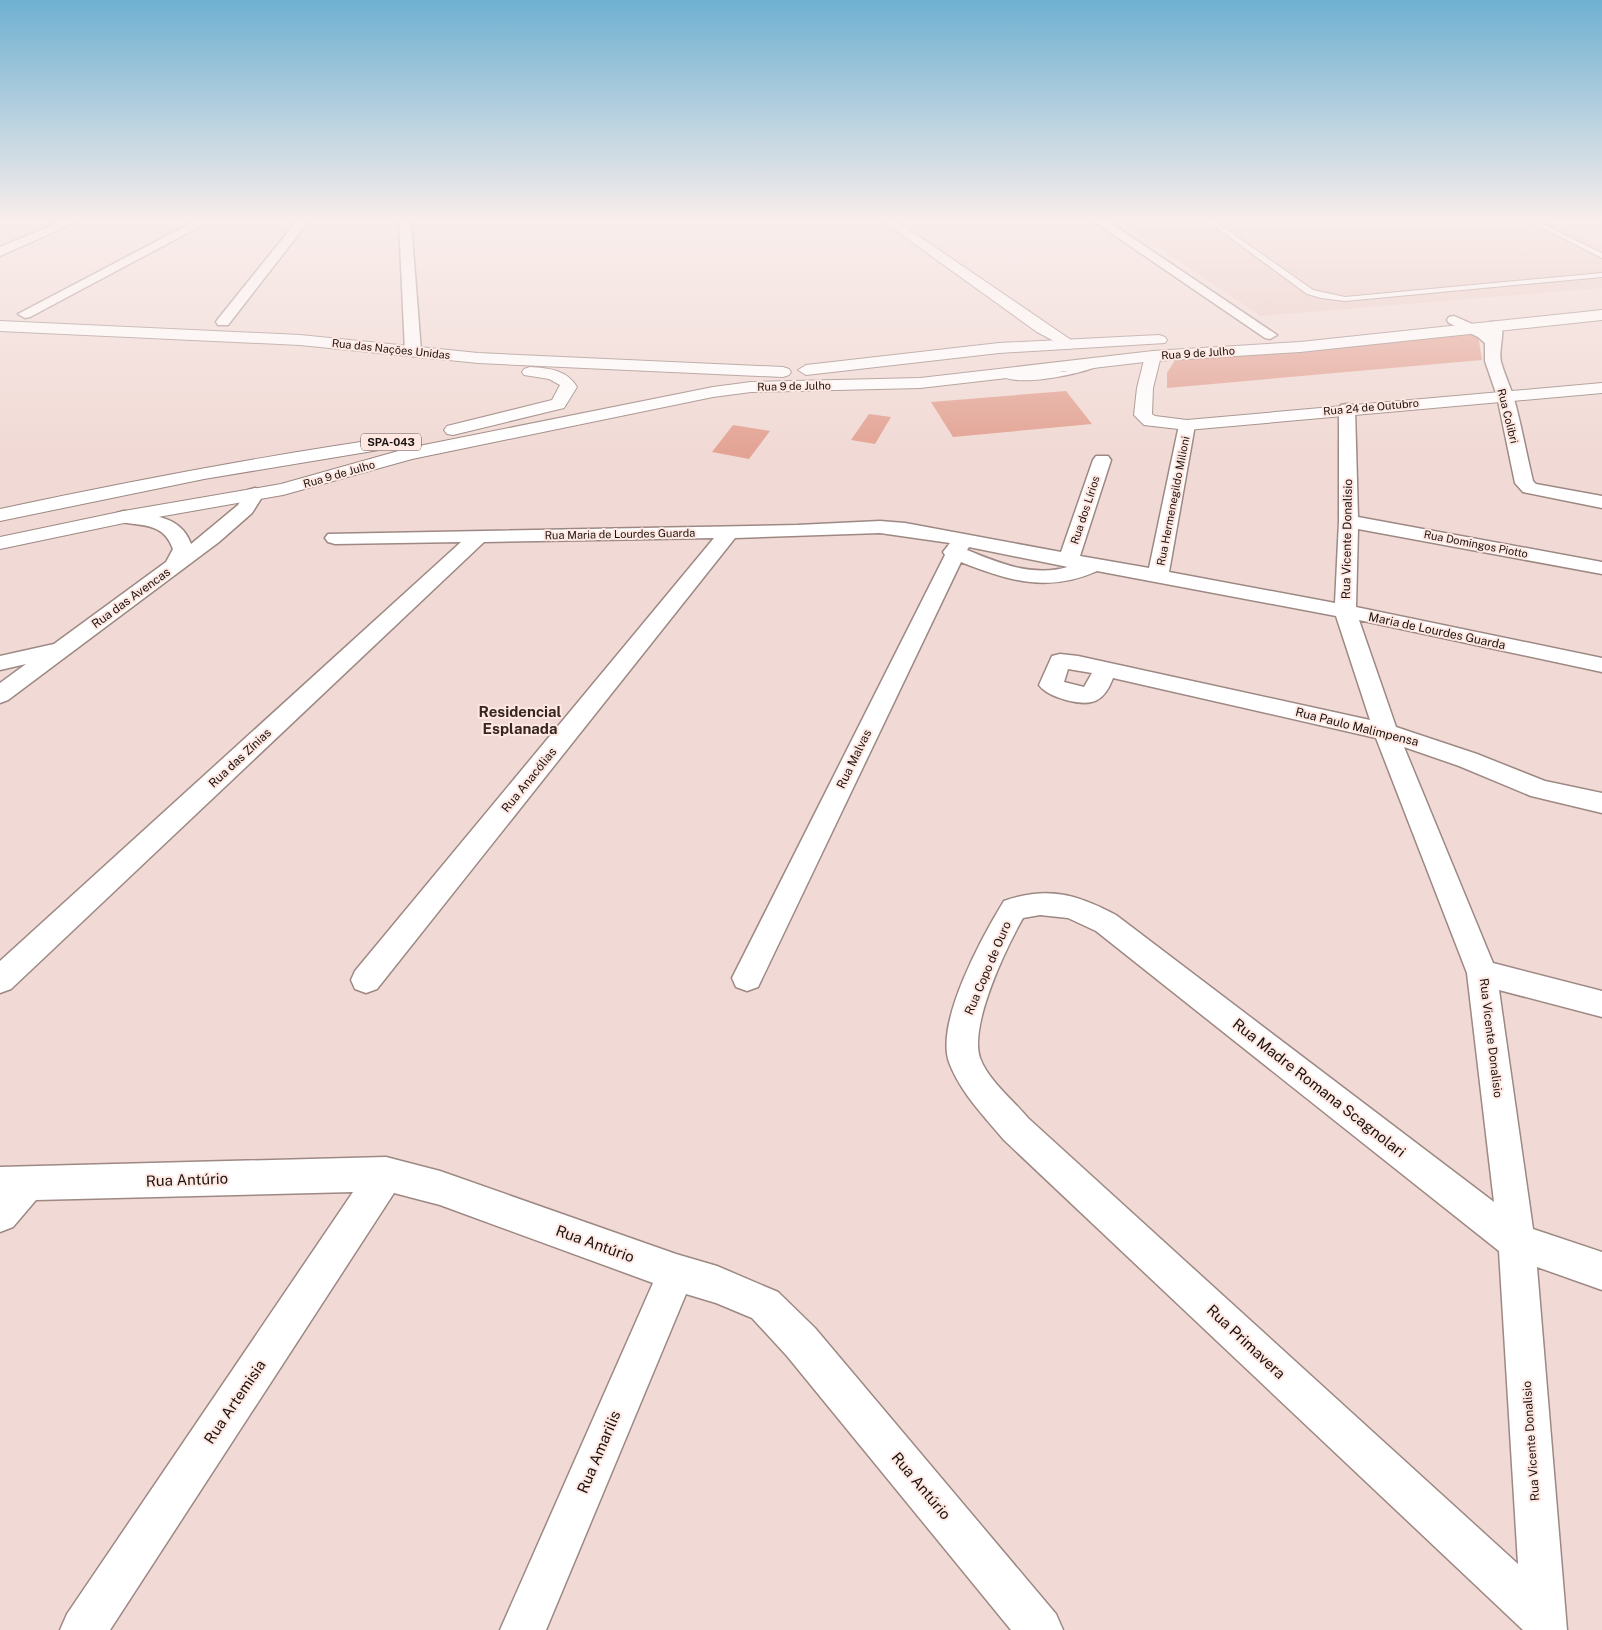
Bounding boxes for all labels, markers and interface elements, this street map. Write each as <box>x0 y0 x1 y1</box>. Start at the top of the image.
street label: Rua das Nações Unidas <box>331 337 451 362</box>
street label: Rua 9 de Julho <box>1161 344 1235 362</box>
street label: Rua 9 de Julho <box>757 379 831 393</box>
street label: Rua Colibri <box>1495 387 1521 445</box>
street label: Rua 24 de Outubro <box>1323 397 1419 417</box>
road number: SPA-043 <box>361 434 421 451</box>
street label: Rua Hermenegildo Milioni <box>1155 435 1191 567</box>
street label: Rua 9 de Julho <box>302 458 376 490</box>
street label: Rua dos Lírios <box>1068 474 1102 546</box>
street label: Rua Vicente Donalisio <box>1339 478 1355 599</box>
street label: Rua Maria de Lourdes Guarda <box>545 527 695 541</box>
street label: Rua Domingos Piotto <box>1423 528 1529 560</box>
street label: Rua das Avencas <box>89 565 173 631</box>
street label: Maria de Lourdes Guarda <box>1367 610 1507 652</box>
district label: Residencial Esplanada <box>479 703 562 737</box>
street label: Rua Paulo Malimpensa <box>1294 705 1420 749</box>
street label: Rua das Zínias <box>206 726 274 790</box>
street label: Rua Malvas <box>834 727 874 791</box>
street label: Rua Anacólias <box>499 745 559 815</box>
street label: Rua Copo de Ouro <box>962 919 1014 1017</box>
street label: Rua Vicente Donalisio <box>1477 977 1505 1099</box>
street label: Rua Madre Romana Scagnolari <box>1230 1015 1409 1160</box>
street label: Rua Antúrio <box>146 1170 228 1189</box>
street label: Rua Antúrio <box>554 1221 637 1266</box>
street label: Rua Primavera <box>1204 1301 1289 1382</box>
street label: Rua Artemisia <box>200 1357 269 1447</box>
street label: Rua Vicente Donalisio <box>1520 1380 1542 1502</box>
street label: Rua Amarilis <box>574 1408 624 1496</box>
street label: Rua Antúrio <box>888 1449 954 1523</box>

